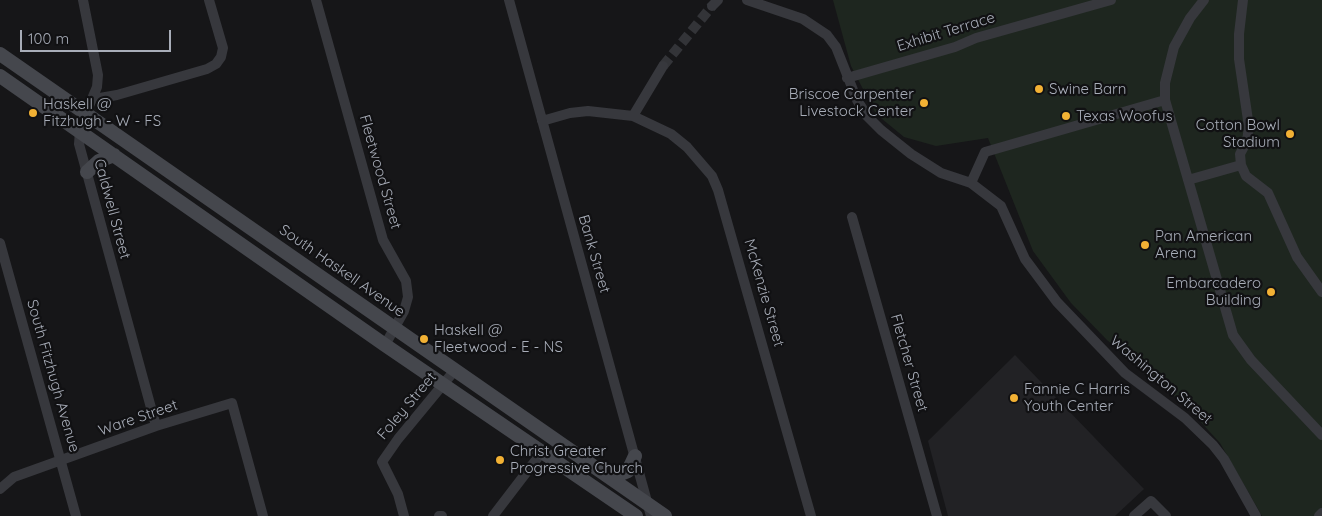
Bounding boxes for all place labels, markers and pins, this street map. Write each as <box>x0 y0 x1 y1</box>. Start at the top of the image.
place label: Swine Barn <box>1049 80 1126 98</box>
marker: Swine Barn <box>1033 83 1045 95</box>
place label: Briscoe Carpenter Livestock Center <box>789 85 914 120</box>
place label: Haskell @ Fitzhugh - W - FS <box>43 95 161 130</box>
marker: Briscoe Carpenter Livestock Center <box>918 97 930 109</box>
marker: Haskell @ Fitzhugh - W - FS <box>27 107 39 119</box>
place label: Texas Woofus <box>1076 107 1172 125</box>
marker: Texas Woofus <box>1060 110 1072 122</box>
place label: Cotton Bowl Stadium <box>1196 116 1280 151</box>
marker: Cotton Bowl Stadium <box>1284 128 1296 140</box>
place label: Pan American Arena <box>1155 227 1252 262</box>
marker: Pan American Arena <box>1139 239 1151 251</box>
place label: Embarcadero Building <box>1166 274 1261 309</box>
marker: Embarcadero Building <box>1265 286 1277 298</box>
place label: Haskell @ Fleetwood - E - NS <box>434 321 563 356</box>
marker: Haskell @ Fleetwood - E - NS <box>418 333 430 345</box>
place label: Fannie C Harris Youth Center <box>1024 380 1130 415</box>
marker: Fannie C Harris Youth Center <box>1008 392 1020 404</box>
place label: Christ Greater Progressive Church <box>510 442 643 477</box>
marker: Christ Greater Progressive Church <box>494 454 506 466</box>

